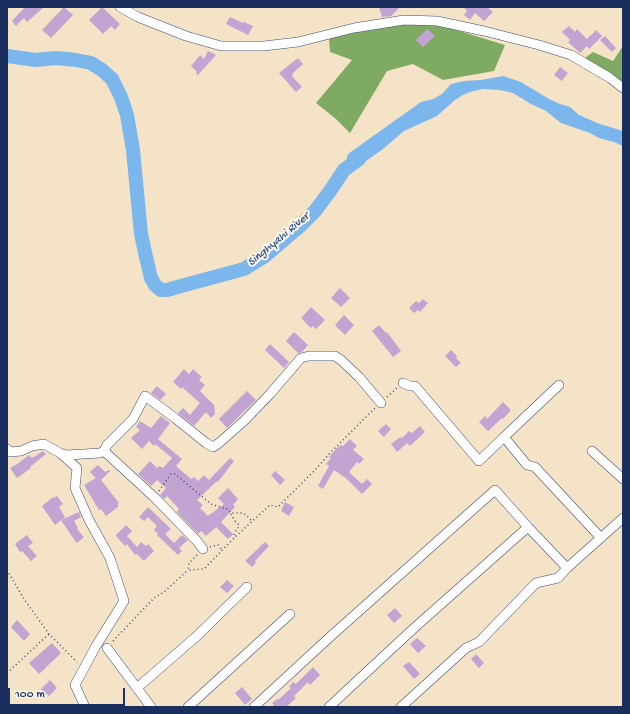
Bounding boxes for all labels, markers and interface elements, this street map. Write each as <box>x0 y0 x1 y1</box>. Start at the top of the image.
water label: Singhyahi River <box>245 210 313 270</box>
scale bar <box>10 680 127 706</box>
text: 100 m <box>15 688 45 702</box>

